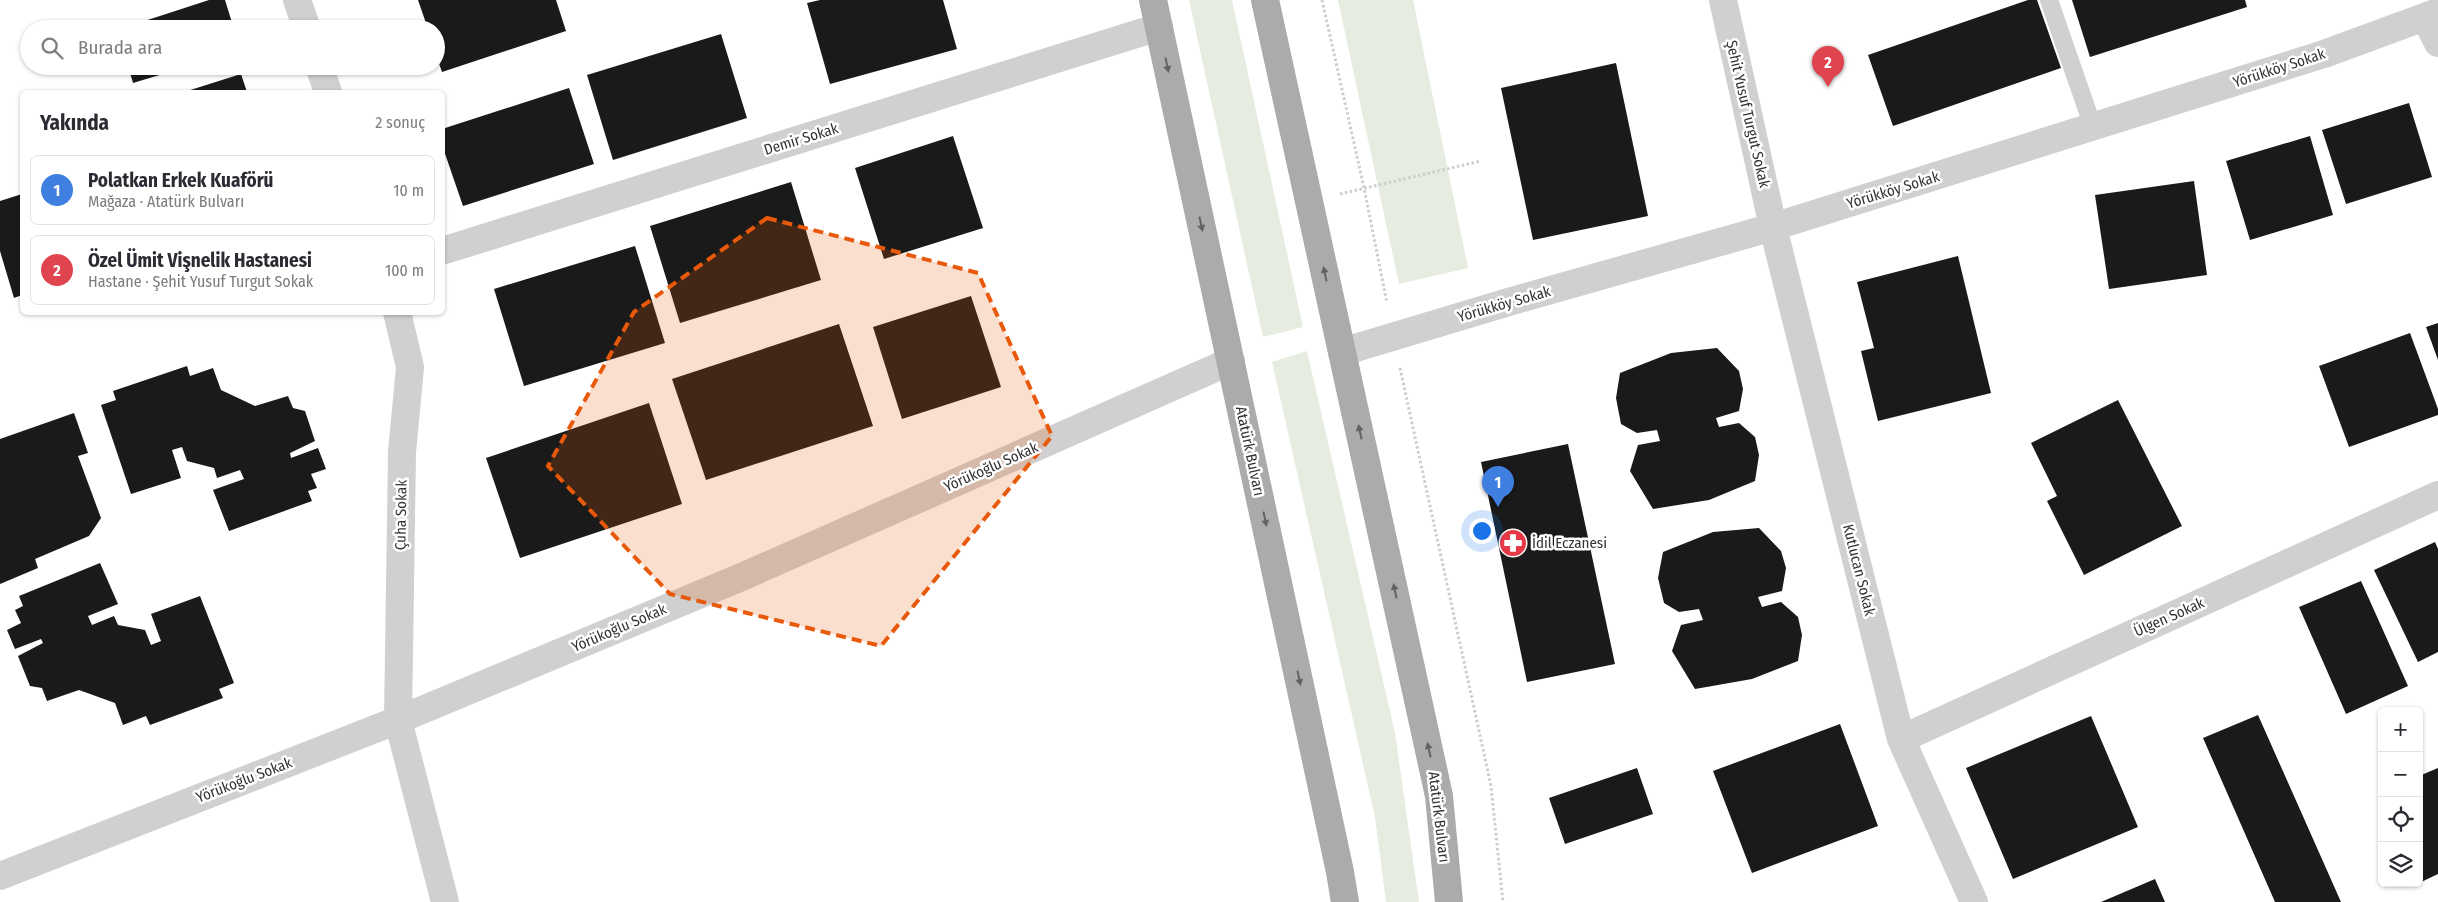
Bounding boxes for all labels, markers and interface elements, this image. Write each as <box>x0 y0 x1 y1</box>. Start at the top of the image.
search box <box>20 20 445 75</box>
icon: search <box>38 34 66 62</box>
text: Burada ara <box>78 36 162 59</box>
street label: Şehit Yusuf Turgut Sokak <box>1722 39 1774 189</box>
street label: Yörükköy Sokak <box>2231 45 2327 91</box>
pin: 2 <box>1812 46 1844 87</box>
one-way arrow <box>1163 57 1171 72</box>
text: Yakında <box>40 110 109 136</box>
text: 2 sonuç <box>375 113 425 132</box>
street label: Demir Sokak <box>762 119 840 159</box>
street label: Yörükköy Sokak <box>1845 167 1941 213</box>
text: Polatkan Erkek Kuaförü <box>88 169 273 192</box>
text: 1 <box>54 181 60 200</box>
text: 10 m <box>393 181 424 200</box>
text: Mağaza · Atatürk Bulvarı <box>88 192 244 211</box>
one-way arrow <box>1197 216 1205 231</box>
text: Özel Ümit Vişnelik Hastanesi <box>88 249 312 272</box>
text: 2 <box>53 261 61 280</box>
text: 100 m <box>385 261 424 280</box>
one-way arrow <box>1321 266 1329 281</box>
text: Hastane · Şehit Yusuf Turgut Sokak <box>88 272 313 291</box>
street label: Yörükköy Sokak <box>1455 282 1553 326</box>
street label: Atatürk Bulvarı <box>1232 405 1268 497</box>
one-way arrow <box>1356 425 1364 440</box>
street label: Yörükoğlu Sokak <box>941 438 1041 496</box>
pin: 1 <box>1482 466 1514 507</box>
street label: Çuha Sokak <box>391 480 411 550</box>
one-way arrow <box>1261 512 1269 527</box>
your location <box>1469 518 1495 544</box>
street label: Kutlucan Sokak <box>1839 522 1879 618</box>
pharmacy icon: İdil Eczanesi <box>1498 528 1528 558</box>
place label: İdil Eczanesi <box>1532 534 1607 552</box>
one-way arrow <box>1390 583 1398 599</box>
street label: Ülgen Sokak <box>2131 594 2207 640</box>
street label: Yörükoğlu Sokak <box>569 600 669 656</box>
one-way arrow <box>1295 671 1303 686</box>
map controls <box>2378 707 2423 887</box>
button: + <box>2378 707 2423 752</box>
one-way arrow <box>1425 742 1433 757</box>
button: − <box>2378 752 2423 797</box>
street label: Yörükoğlu Sokak <box>194 753 294 807</box>
street label: Atatürk Bulvarı <box>1425 771 1453 863</box>
button: locate <box>2378 797 2423 842</box>
button: layers <box>2378 842 2423 887</box>

